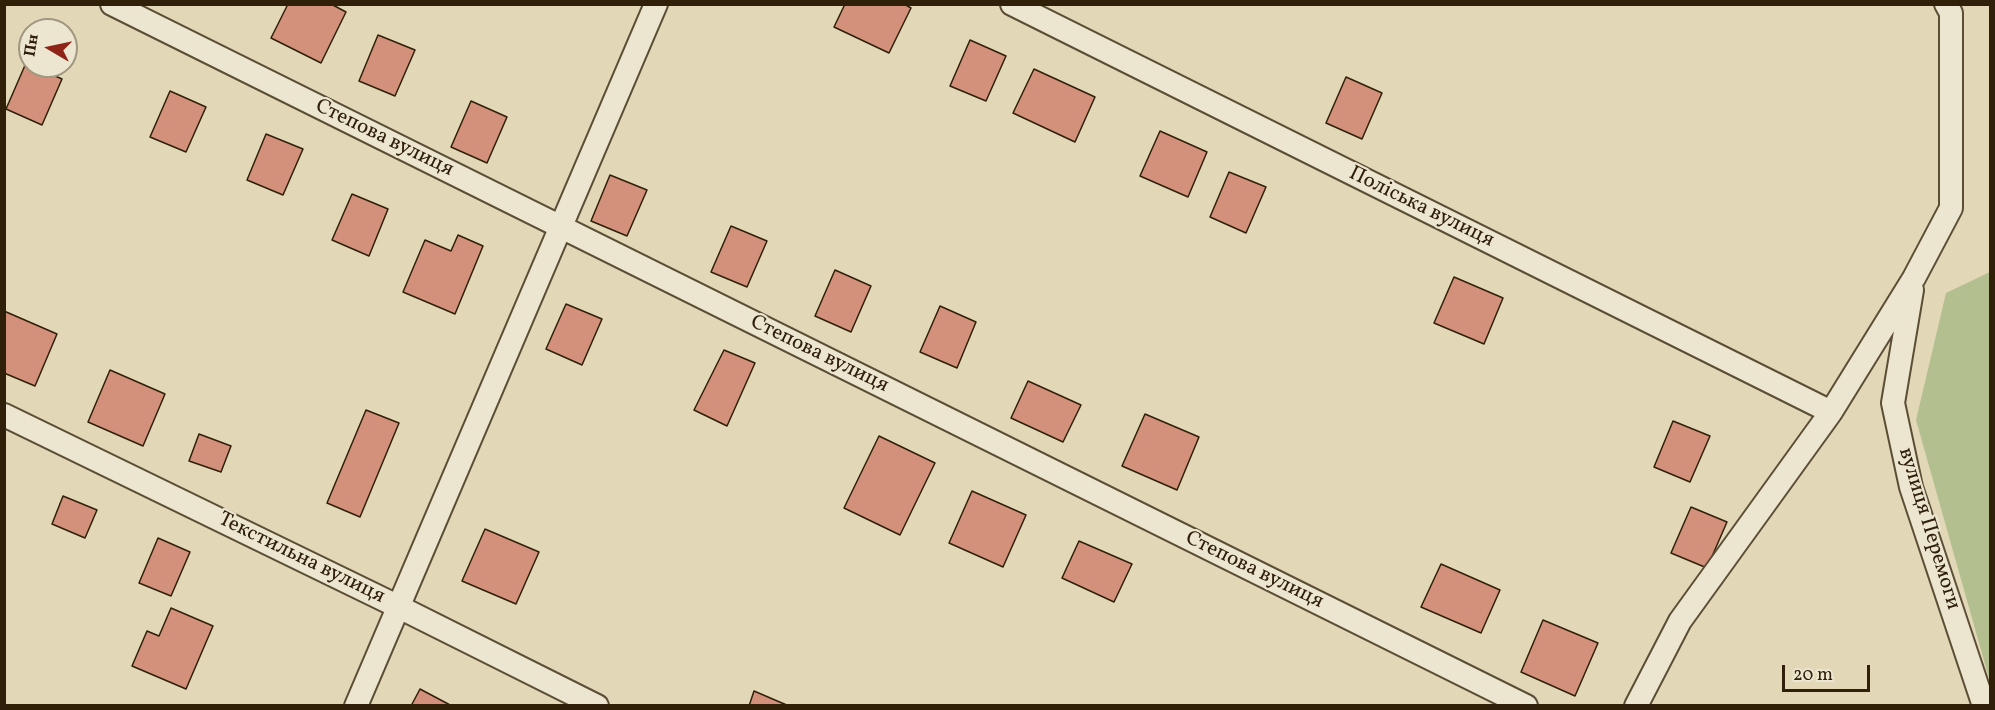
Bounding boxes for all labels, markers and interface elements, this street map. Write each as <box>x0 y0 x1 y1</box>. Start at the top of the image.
north arrow <box>18 18 78 78</box>
text: Пн <box>20 33 45 58</box>
street label: Степова вулиця <box>311 95 457 183</box>
street label: Поліська вулиця <box>1344 162 1498 254</box>
street label: Степова вулиця <box>746 311 892 399</box>
street label: вулиця Перемоги <box>1891 445 1965 613</box>
street label: Текстильна вулиця <box>214 508 388 610</box>
street label: Степова вулиця <box>1181 527 1327 615</box>
scale bar <box>1785 653 1874 691</box>
text: 20 m <box>1793 663 1833 688</box>

